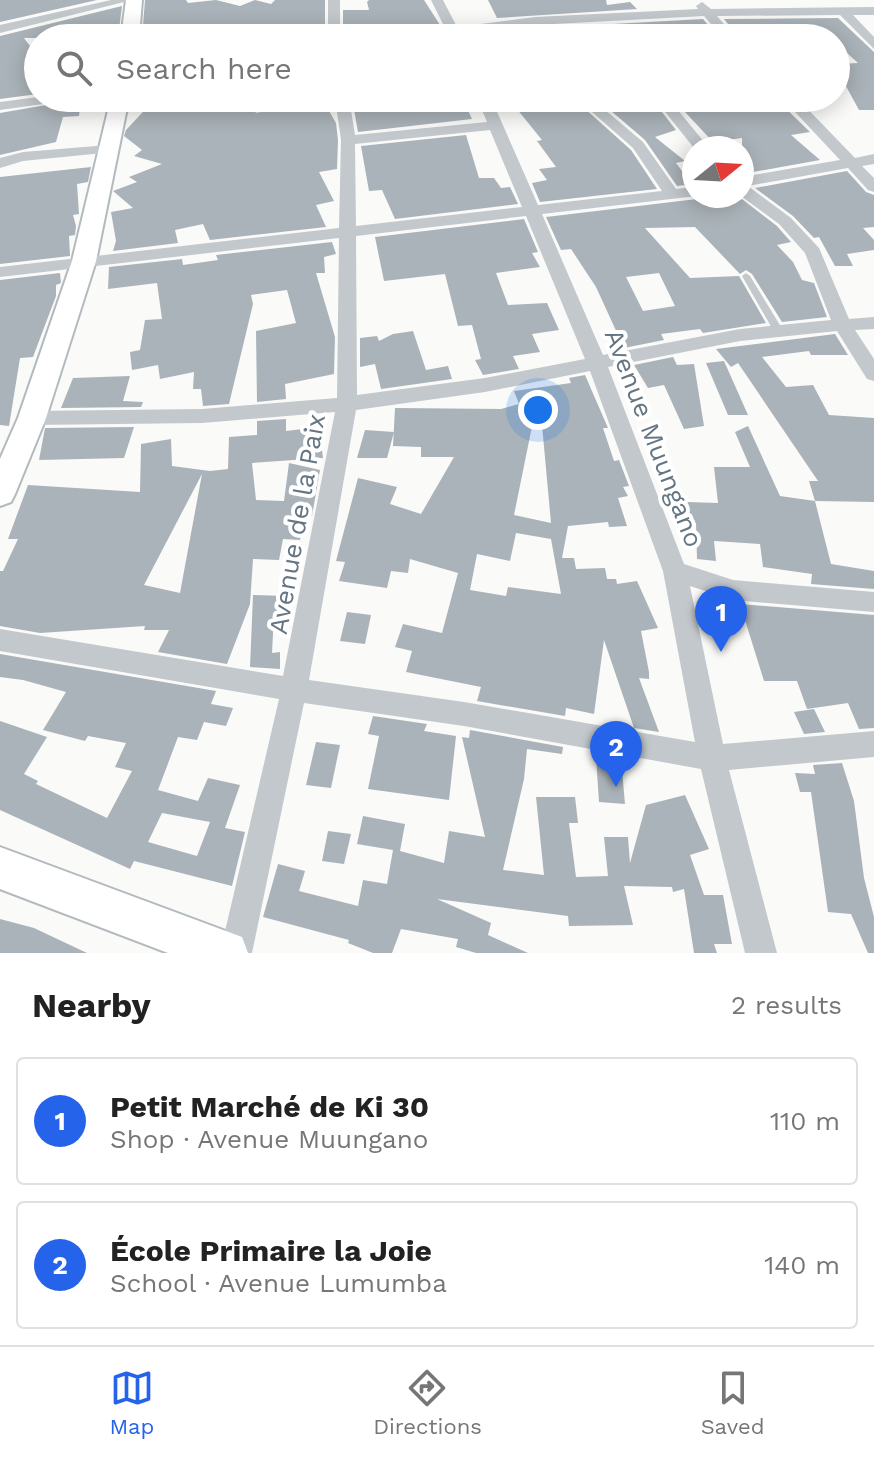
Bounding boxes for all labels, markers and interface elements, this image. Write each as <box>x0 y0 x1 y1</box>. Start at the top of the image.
search box <box>24 24 850 112</box>
icon: search <box>52 46 96 90</box>
text: Search here <box>116 51 292 86</box>
north arrow <box>682 136 754 208</box>
street label: Avenue Muungano <box>599 325 709 551</box>
your location <box>518 390 558 430</box>
street label: Avenue de la Paix <box>263 411 331 637</box>
pin: 1 <box>695 586 747 652</box>
pin: 2 <box>590 721 642 787</box>
text: Nearby <box>32 985 151 1025</box>
text: 2 results <box>731 990 842 1020</box>
text: Petit Marché de Ki 30 <box>110 1089 429 1124</box>
text: 1 <box>54 1106 66 1136</box>
text: 110 m <box>770 1106 840 1136</box>
text: Shop · Avenue Muungano <box>110 1124 428 1154</box>
text: École Primaire la Joie <box>110 1233 432 1268</box>
text: 2 <box>52 1250 68 1280</box>
text: 140 m <box>764 1250 840 1280</box>
text: School · Avenue Lumumba <box>110 1268 447 1298</box>
tab: Map <box>109 1366 154 1439</box>
tab: Directions <box>373 1366 482 1439</box>
tab: Saved <box>701 1366 765 1439</box>

